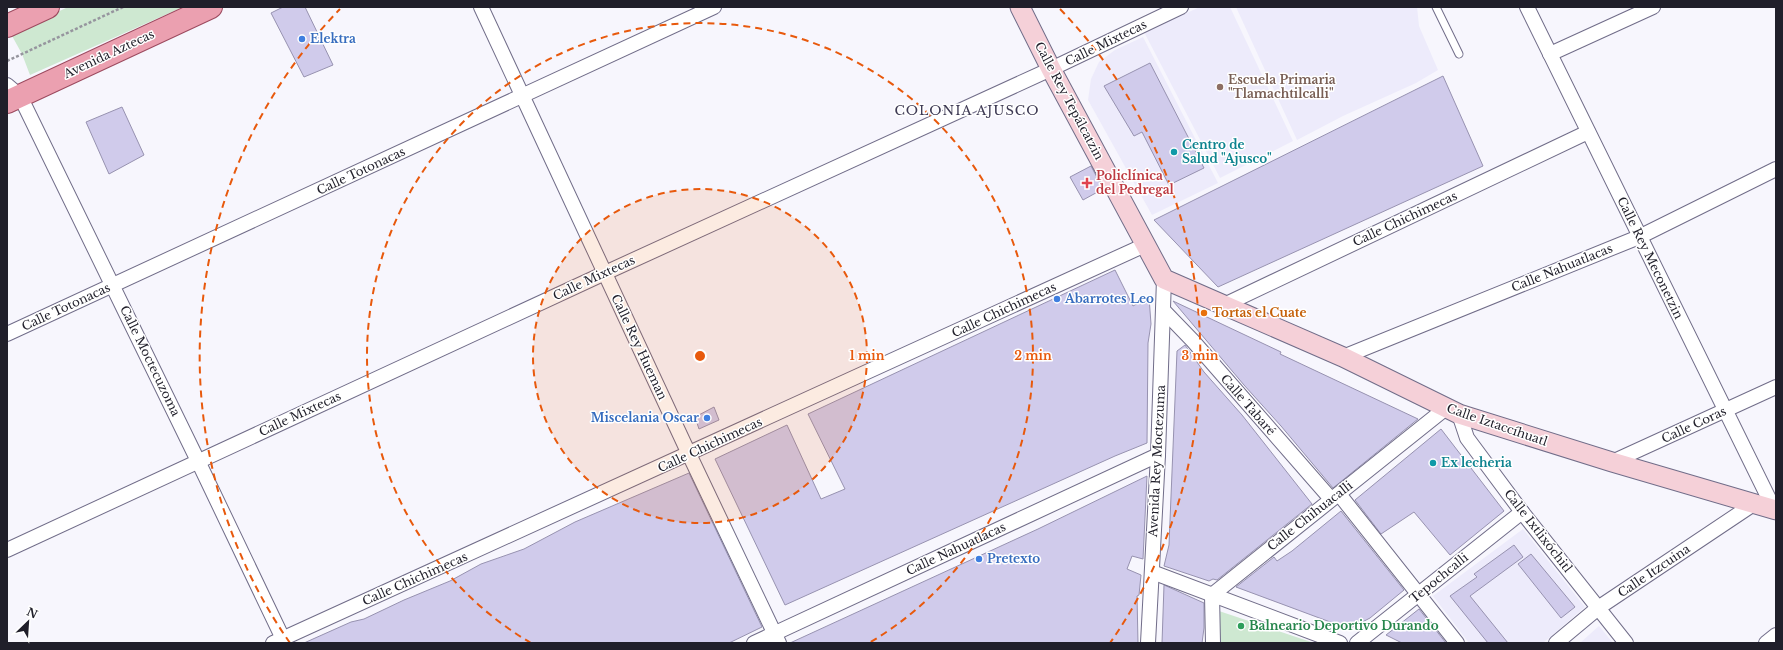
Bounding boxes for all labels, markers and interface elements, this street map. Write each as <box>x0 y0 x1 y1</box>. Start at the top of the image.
street label: Calle Mixtecas <box>1063 16 1149 69</box>
street label: Avenida Aztecas <box>60 26 157 82</box>
place label: Elektra <box>310 31 356 46</box>
marker: Elektra <box>297 34 307 44</box>
street label: Calle Rey Tepálcatzin <box>1032 39 1107 162</box>
place label: Escuela Primaria "Tlamachtilcalli" <box>1228 72 1336 101</box>
marker: Escuela Primaria "Tlamachtilcalli" <box>1215 82 1225 92</box>
district label: COLONIA AJUSCO <box>894 102 1040 119</box>
place label: Centro de Salud "Ajusco" <box>1182 137 1272 166</box>
street label: Calle Totonacas <box>314 143 407 198</box>
marker: Centro de Salud "Ajusco" <box>1169 147 1179 157</box>
place label: Policlínica del Pedregal <box>1096 168 1175 197</box>
marker: Policlínica del Pedregal <box>1081 177 1093 189</box>
street label: Calle Chichimecas <box>1350 188 1459 249</box>
street label: Calle Rey Meconetzin <box>1614 194 1687 321</box>
street label: Calle Nahuatlacas <box>1509 240 1615 295</box>
street label: Calle Mixtecas <box>550 252 637 303</box>
street label: Calle Totonacas <box>19 279 112 334</box>
street label: Calle Chichimecas <box>949 279 1058 340</box>
place label: Abarrotes Leo <box>1064 291 1154 306</box>
street label: Calle Rey Hueman <box>608 292 671 402</box>
marker: Abarrotes Leo <box>1052 294 1062 304</box>
street label: Calle Moctecuzoma <box>117 303 184 419</box>
place label: Tortas el Cuate <box>1212 305 1306 320</box>
marker: Tortas el Cuate <box>1199 308 1209 318</box>
text: 1 min <box>850 348 885 363</box>
text: 2 min <box>1014 348 1052 363</box>
text: 3 min <box>1181 348 1219 363</box>
centre of rings <box>693 349 707 363</box>
street label: Calle Tabaré <box>1218 371 1279 438</box>
street label: Avenida Rey Moctezuma <box>1145 384 1168 539</box>
street label: Calle Mixtecas <box>256 388 343 439</box>
street label: Calle Iztaccíhuatl <box>1445 400 1550 449</box>
street label: Calle Coras <box>1659 403 1729 446</box>
place label: Miscelania Oscar <box>591 410 699 425</box>
marker: Miscelania Oscar <box>702 413 712 423</box>
street label: Calle Chichimecas <box>655 414 764 475</box>
place label: Ex lecheria <box>1441 455 1512 470</box>
marker: Ex lecheria <box>1428 458 1438 468</box>
street label: Calle Chihuacalli <box>1264 478 1355 554</box>
street label: Calle Ixtlixóchitl <box>1501 486 1576 575</box>
street label: Calle Nahuatlacas <box>904 519 1008 578</box>
street label: Calle Itzcuina <box>1615 541 1693 600</box>
street label: Calle Chichimecas <box>360 549 470 608</box>
street label: Tepochcalli <box>1406 549 1471 606</box>
place label: Pretexto <box>987 551 1040 566</box>
marker: Pretexto <box>974 554 984 564</box>
north arrow <box>8 602 48 642</box>
text: N <box>25 604 40 622</box>
place label: Balneario Deportivo Durando <box>1249 618 1439 633</box>
marker: Balneario Deportivo Durando <box>1236 621 1246 631</box>

